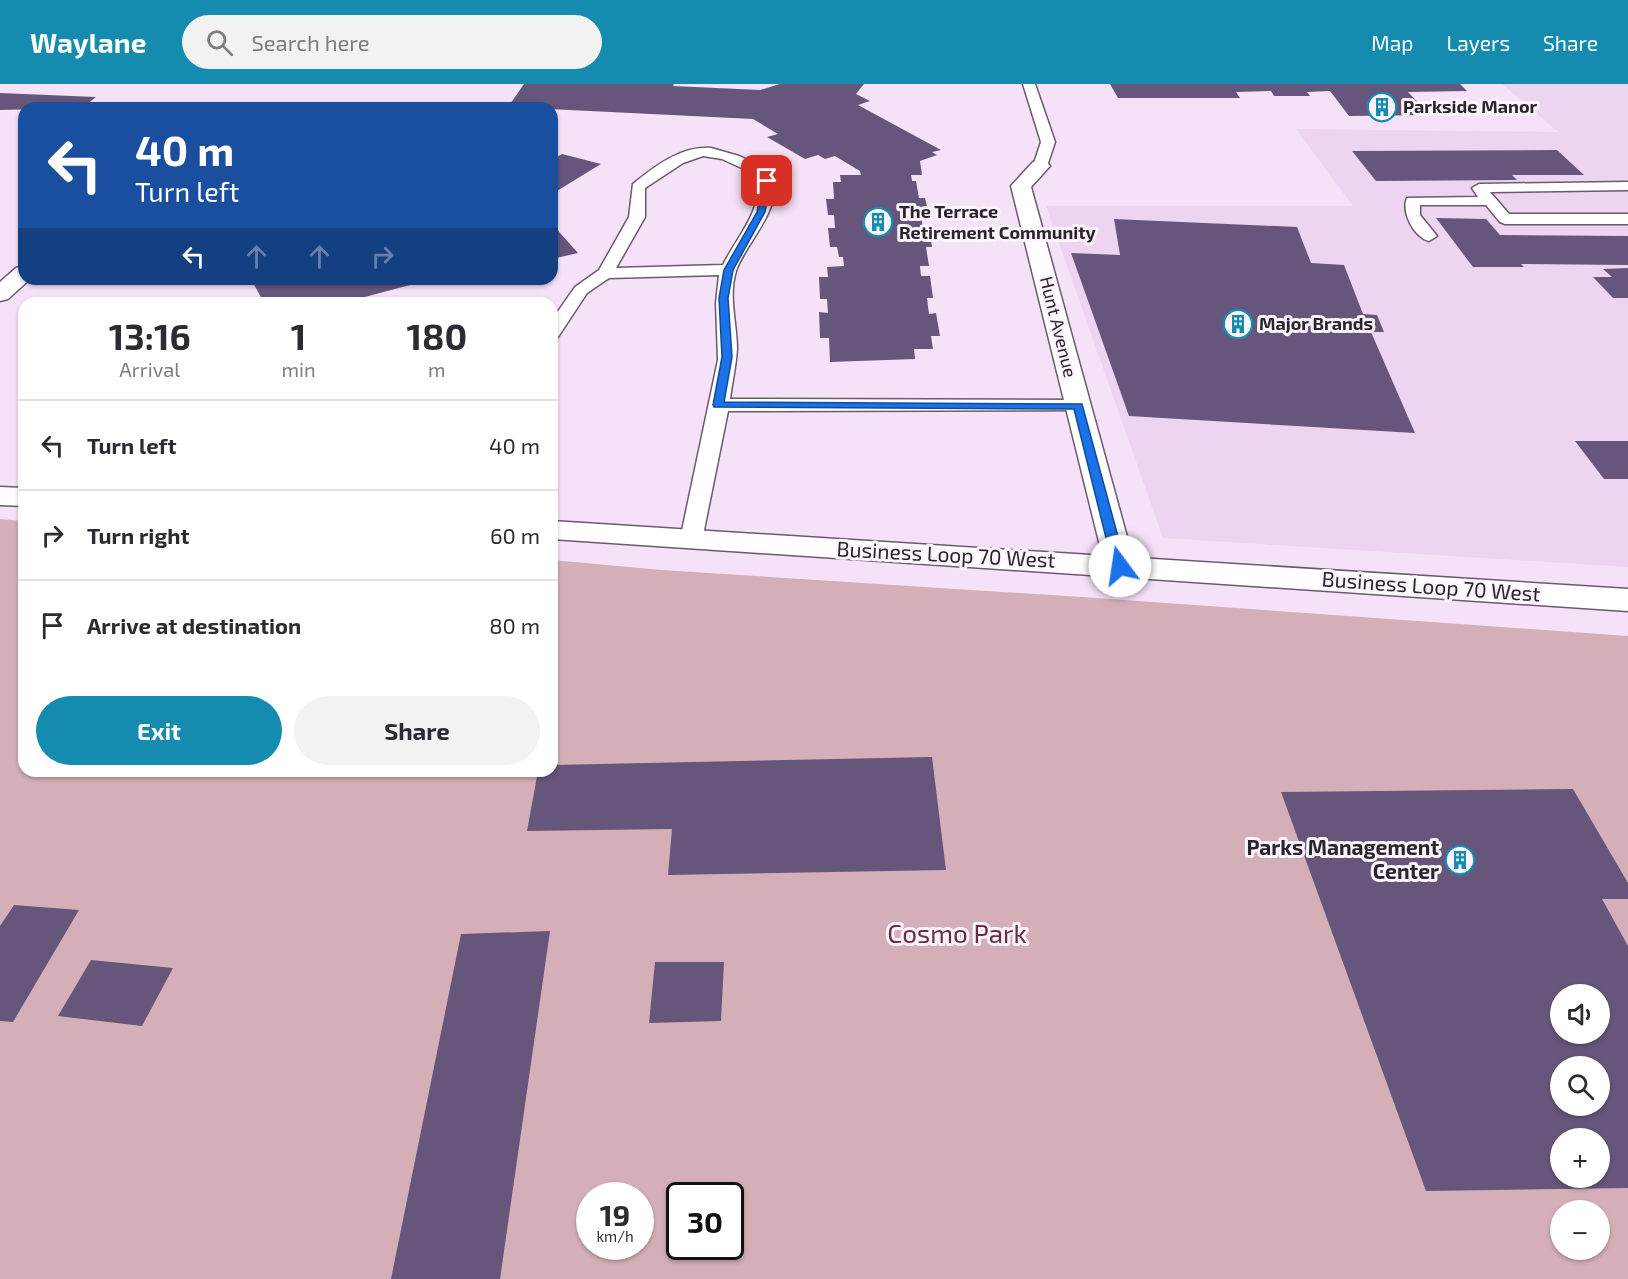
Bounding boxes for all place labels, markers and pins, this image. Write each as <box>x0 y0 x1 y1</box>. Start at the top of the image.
building icon: Parkside Manor <box>1366 91 1398 123</box>
place label: Parkside Manor <box>1403 95 1538 117</box>
pin <box>741 155 792 206</box>
place label: The Terrace Retirement Community <box>899 200 1097 243</box>
building icon: The Terrace Retirement Community <box>862 206 894 238</box>
building icon: Major Brands <box>1222 308 1254 340</box>
place label: Major Brands <box>1259 312 1373 334</box>
place label: Parks Management Center <box>1246 834 1439 883</box>
building icon: Parks Management Center <box>1444 844 1476 876</box>

